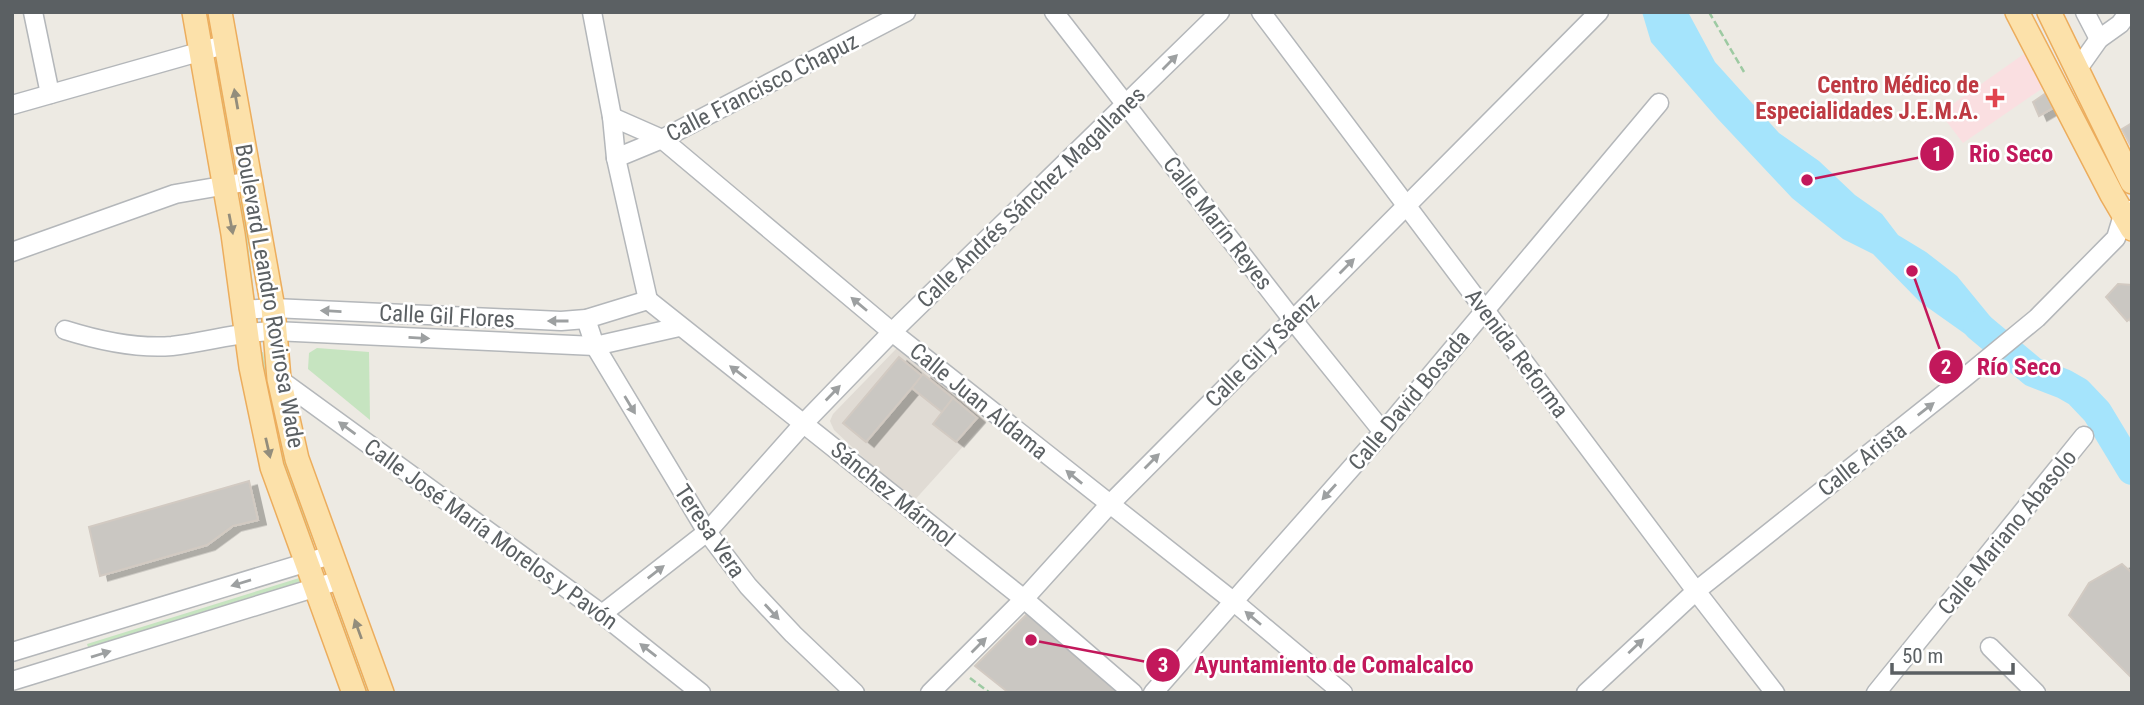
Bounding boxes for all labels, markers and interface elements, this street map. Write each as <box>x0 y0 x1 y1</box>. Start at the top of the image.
street label: Calle Francisco Chapuz <box>662 27 863 148</box>
one-way arrow <box>1161 54 1178 71</box>
place label: Centro Médico de Especialidades J.E.M.A. <box>1755 72 1979 125</box>
street label: Calle Andrés Sánchez Magallanes <box>912 81 1151 314</box>
one-way arrow <box>231 88 242 110</box>
marker: Centro Médico de Especialidades J.E.M.A. <box>1985 88 2005 108</box>
callout: Rio Seco <box>1920 131 2067 176</box>
text: Rio Seco <box>1969 140 2053 168</box>
street label: Boulevard Leandro Rovirosa Wade <box>229 142 310 450</box>
text: 1 <box>1932 142 1942 166</box>
street label: Calle Marín Reyes <box>1157 151 1278 295</box>
one-way arrow <box>226 213 237 235</box>
one-way arrow <box>1338 258 1355 274</box>
street label: Avenida Reforma <box>1459 284 1574 423</box>
street label: Calle Gil y Sáenz <box>1200 288 1325 413</box>
one-way arrow <box>850 297 867 312</box>
street label: Calle Gil Flores <box>378 299 516 334</box>
one-way arrow <box>319 306 341 317</box>
one-way arrow <box>547 315 569 327</box>
street label: Calle David Bosada <box>1343 325 1476 476</box>
one-way arrow <box>408 332 430 343</box>
street label: Calle Juan Aldama <box>904 338 1053 465</box>
callout: Río Seco <box>1928 344 2076 389</box>
text: Río Seco <box>1977 353 2061 381</box>
text: 2 <box>1941 355 1951 379</box>
one-way arrow <box>729 365 747 380</box>
one-way arrow <box>824 385 841 402</box>
one-way arrow <box>624 395 637 414</box>
one-way arrow <box>1917 402 1934 417</box>
street label: Calle Arista <box>1813 417 1912 502</box>
one-way arrow <box>338 421 356 435</box>
street label: Calle José María Morelos y Pavón <box>359 433 623 635</box>
street label: Sánchez Mármol <box>825 436 960 553</box>
one-way arrow <box>263 437 274 459</box>
street label: Calle Mariano Abasolo <box>1932 444 2082 620</box>
one-way arrow <box>1143 453 1160 470</box>
one-way arrow <box>1066 470 1083 485</box>
street label: Teresa Vera <box>669 479 751 583</box>
one-way arrow <box>1322 483 1338 500</box>
one-way arrow <box>647 566 665 580</box>
one-way arrow <box>230 579 251 589</box>
one-way arrow <box>764 603 780 620</box>
one-way arrow <box>1244 610 1262 626</box>
one-way arrow <box>352 618 363 639</box>
scale bar <box>1892 632 2013 676</box>
one-way arrow <box>971 637 987 653</box>
one-way arrow <box>1627 639 1644 655</box>
callout: Ayuntamiento de Comalcalco <box>1145 642 1488 687</box>
one-way arrow <box>639 643 657 658</box>
text: 50 m <box>1902 644 1943 668</box>
one-way arrow <box>91 649 112 659</box>
text: Ayuntamiento de Comalcalco <box>1194 651 1474 679</box>
text: 3 <box>1158 653 1168 677</box>

